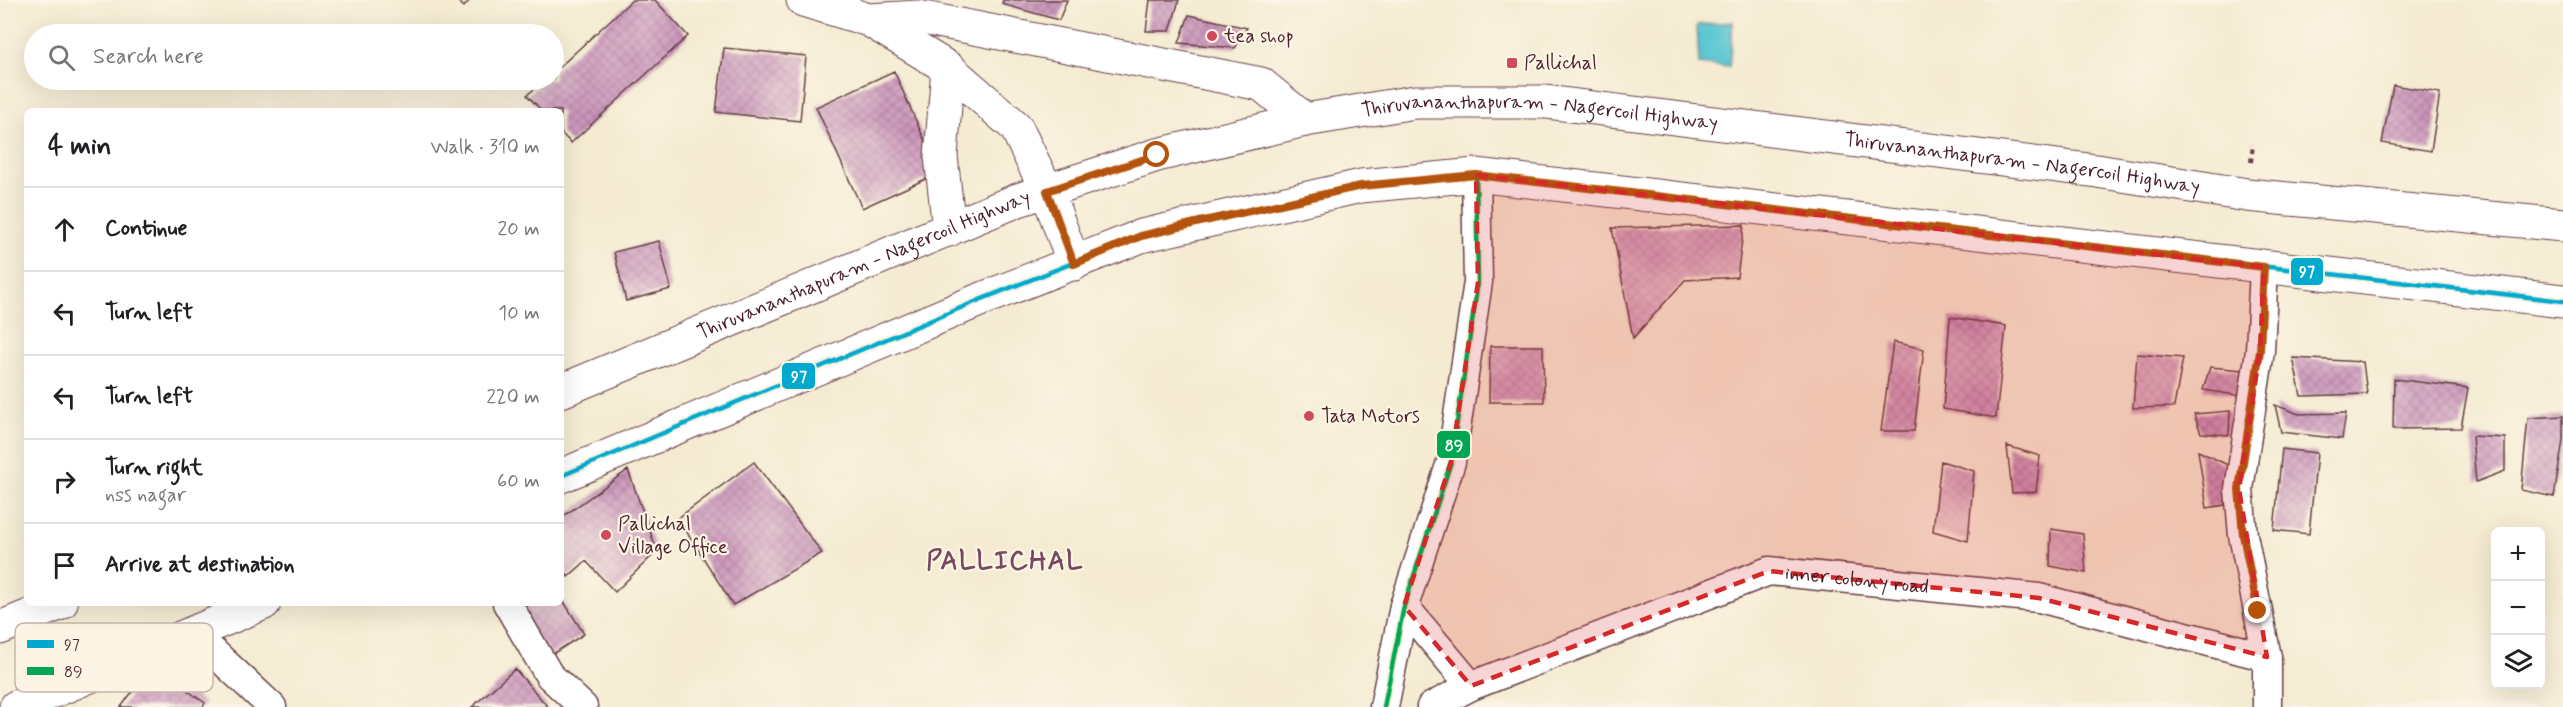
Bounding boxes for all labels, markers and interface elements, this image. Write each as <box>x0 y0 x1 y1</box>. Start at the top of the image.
place label: tea shop <box>1223 23 1294 50</box>
search box <box>24 24 564 90</box>
marker: tea shop <box>1205 29 1219 43</box>
icon: search <box>45 41 78 74</box>
text: Search here <box>93 43 204 71</box>
place label: Pallichal <box>1524 50 1597 77</box>
marker: Pallichal <box>1505 56 1519 70</box>
street label: Thiruvananthapuram - Nagercoil Highway <box>1359 88 1720 137</box>
street label: Thiruvananthapuram - Nagercoil Highway <box>1843 126 2202 201</box>
text: 4 min <box>48 130 111 164</box>
text: Walk · 310 m <box>430 134 540 161</box>
route start <box>1143 141 1169 167</box>
street label: Thiruvananthapuram - Nagercoil Highway <box>693 183 1034 346</box>
icon: ahead <box>48 213 81 246</box>
text: Continue <box>105 215 187 243</box>
text: 20 m <box>497 216 540 243</box>
line badge: 97 <box>2290 257 2324 286</box>
text: 97 <box>2299 262 2315 283</box>
icon: left <box>48 297 81 330</box>
text: Turn left <box>105 299 193 327</box>
text: 10 m <box>498 300 540 327</box>
line badge: 97 <box>781 362 816 390</box>
text: 97 <box>791 367 807 388</box>
icon: left <box>48 381 81 414</box>
text: Turn left <box>105 383 193 411</box>
text: 220 m <box>486 384 540 411</box>
place label: Tata Motors <box>1321 403 1420 430</box>
marker: Tata Motors <box>1302 409 1316 423</box>
line badge: 89 <box>1436 430 1471 459</box>
text: 89 <box>1445 436 1463 457</box>
text: Turn right <box>105 454 203 482</box>
icon: right <box>48 465 81 498</box>
text: 60 m <box>497 468 540 495</box>
text: nss nagar <box>105 482 186 509</box>
place label: Pallichal Village Office <box>618 511 728 561</box>
map controls <box>2491 527 2545 689</box>
button: + <box>2491 527 2545 581</box>
marker: Pallichal Village Office <box>599 528 613 542</box>
district label: PALLICHAL <box>926 545 1084 579</box>
icon: arrive <box>48 549 81 582</box>
text: Arrive at destination <box>105 551 295 579</box>
street label: inner colony road <box>1784 559 1930 600</box>
button: − <box>2491 581 2545 635</box>
route end <box>2244 597 2270 623</box>
legend <box>15 623 213 692</box>
text: 97 <box>64 635 80 656</box>
button: layers <box>2491 635 2545 689</box>
text: 89 <box>64 662 83 683</box>

